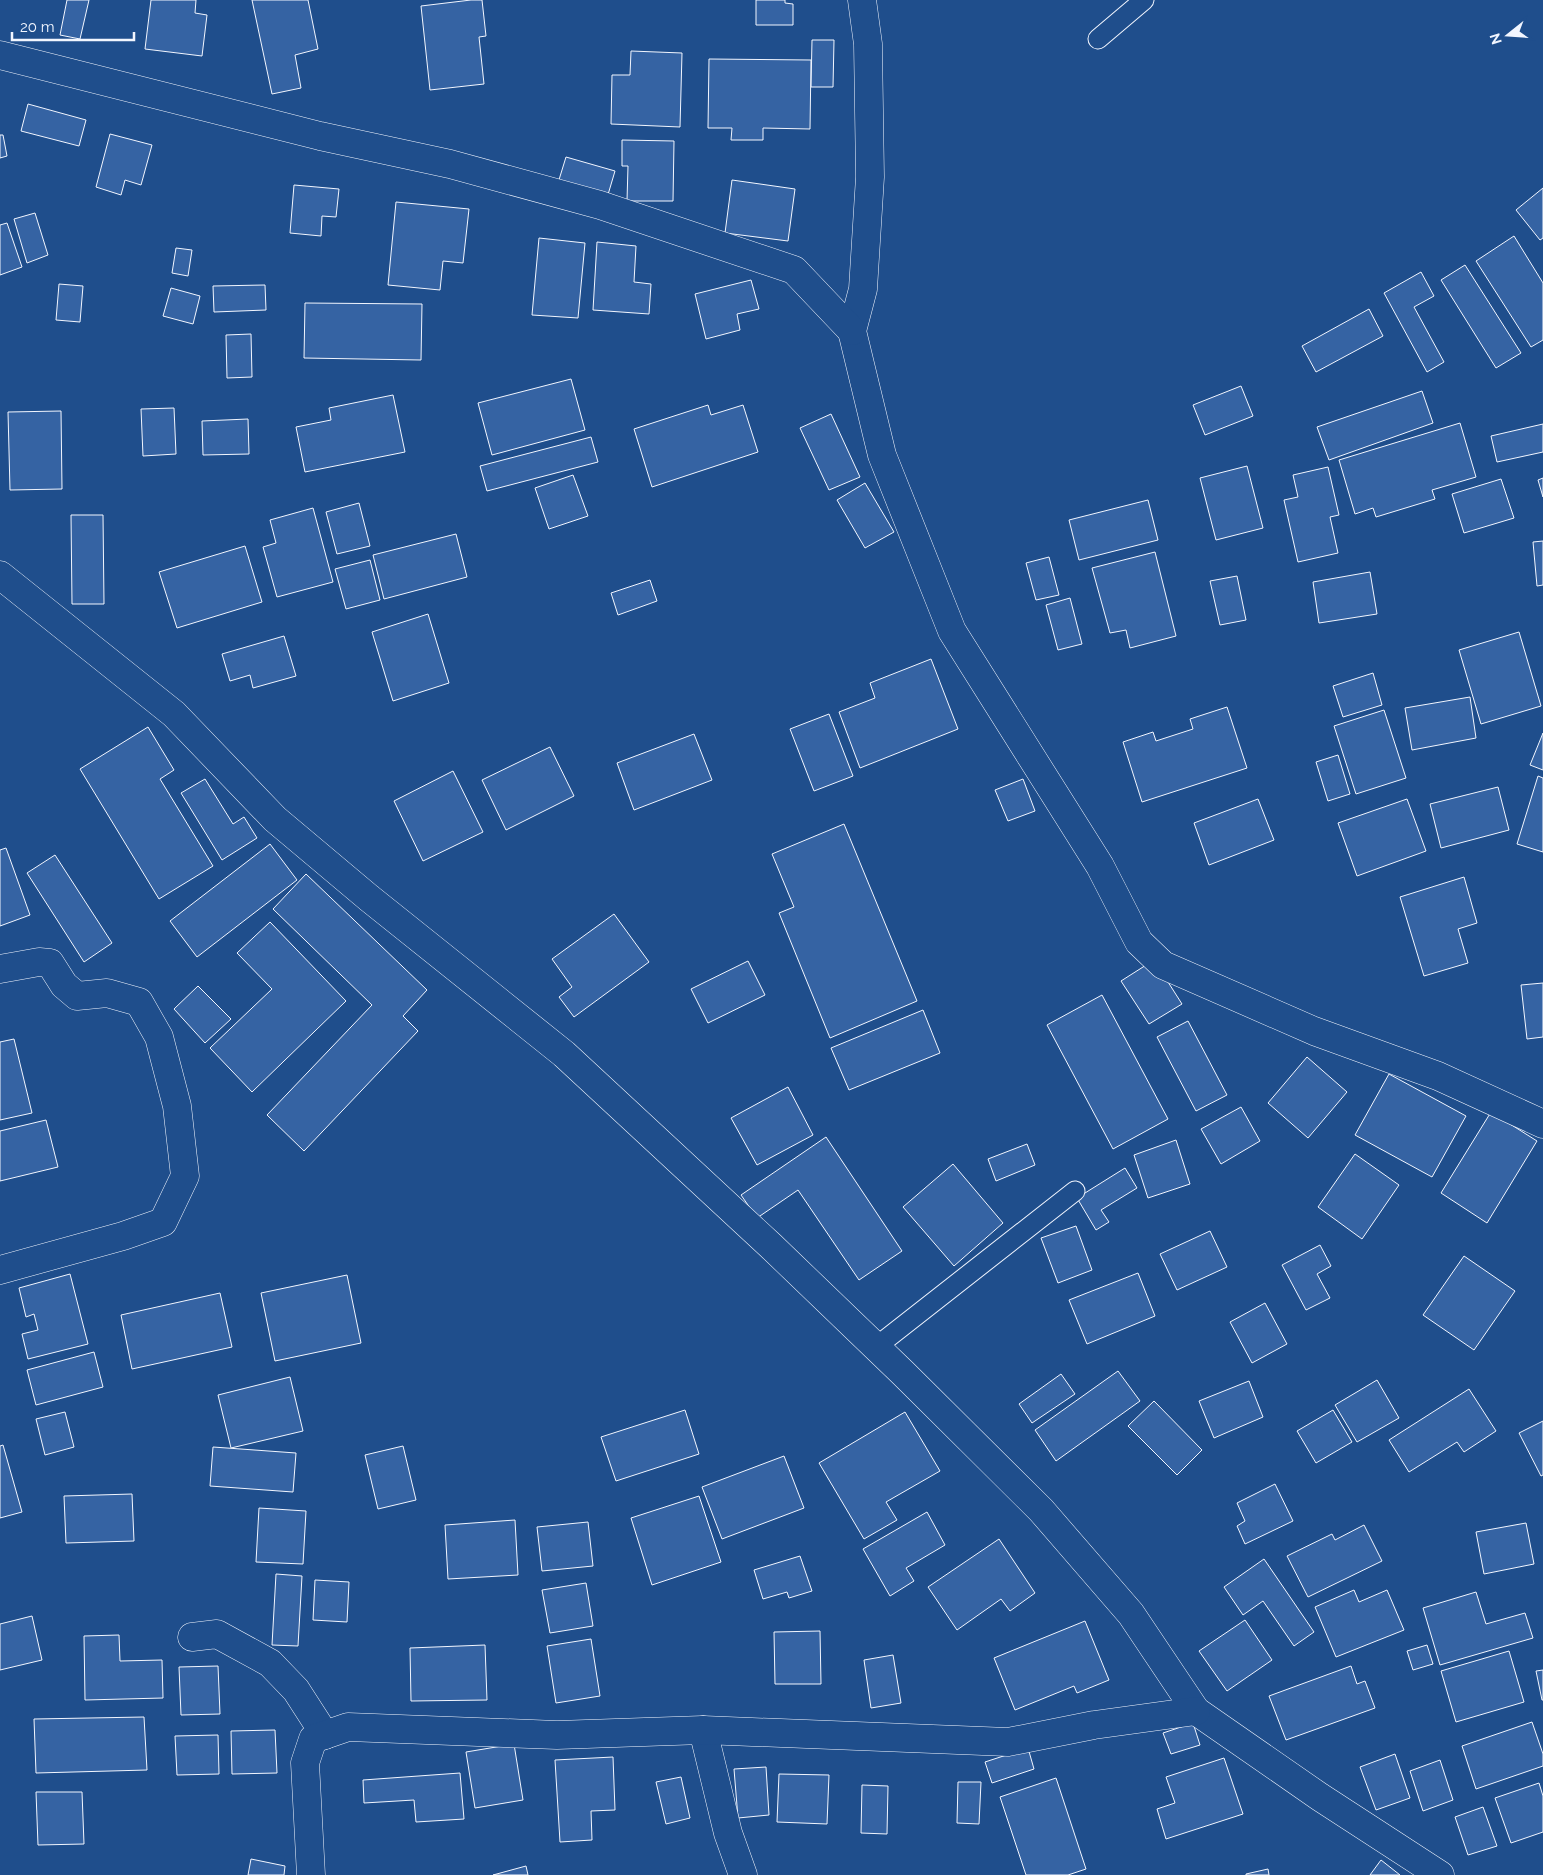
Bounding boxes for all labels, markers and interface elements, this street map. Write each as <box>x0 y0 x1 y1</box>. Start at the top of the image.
scale bar <box>12 10 135 42</box>
north arrow <box>1483 10 1533 60</box>
text: 20 m <box>20 18 55 36</box>
text: N <box>1486 31 1505 46</box>

